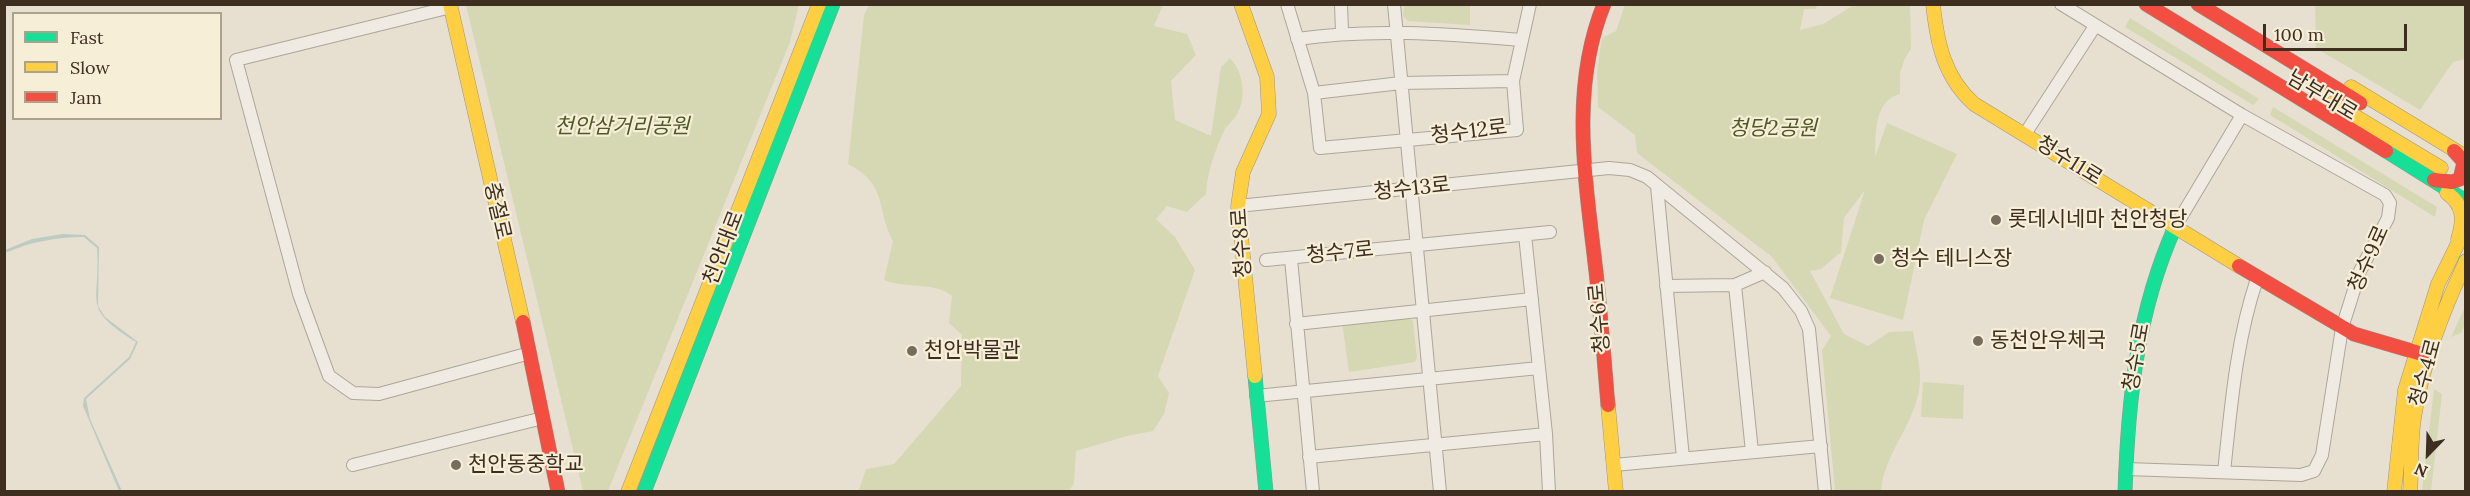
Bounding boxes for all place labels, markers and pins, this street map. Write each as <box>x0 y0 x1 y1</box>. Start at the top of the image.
place label: 롯데시네마 천안청당 <box>2008 207 2187 233</box>
marker: 롯데시네마 천안청당 <box>1989 213 2003 227</box>
place label: 청수 테니스장 <box>1891 246 2012 272</box>
marker: 청수 테니스장 <box>1872 252 1886 266</box>
place label: 동천안우체국 <box>1990 328 2106 354</box>
marker: 동천안우체국 <box>1971 334 1985 348</box>
place label: 천안박물관 <box>924 338 1021 364</box>
marker: 천안박물관 <box>905 344 919 358</box>
place label: 천안동중학교 <box>468 452 584 478</box>
marker: 천안동중학교 <box>449 458 463 472</box>

